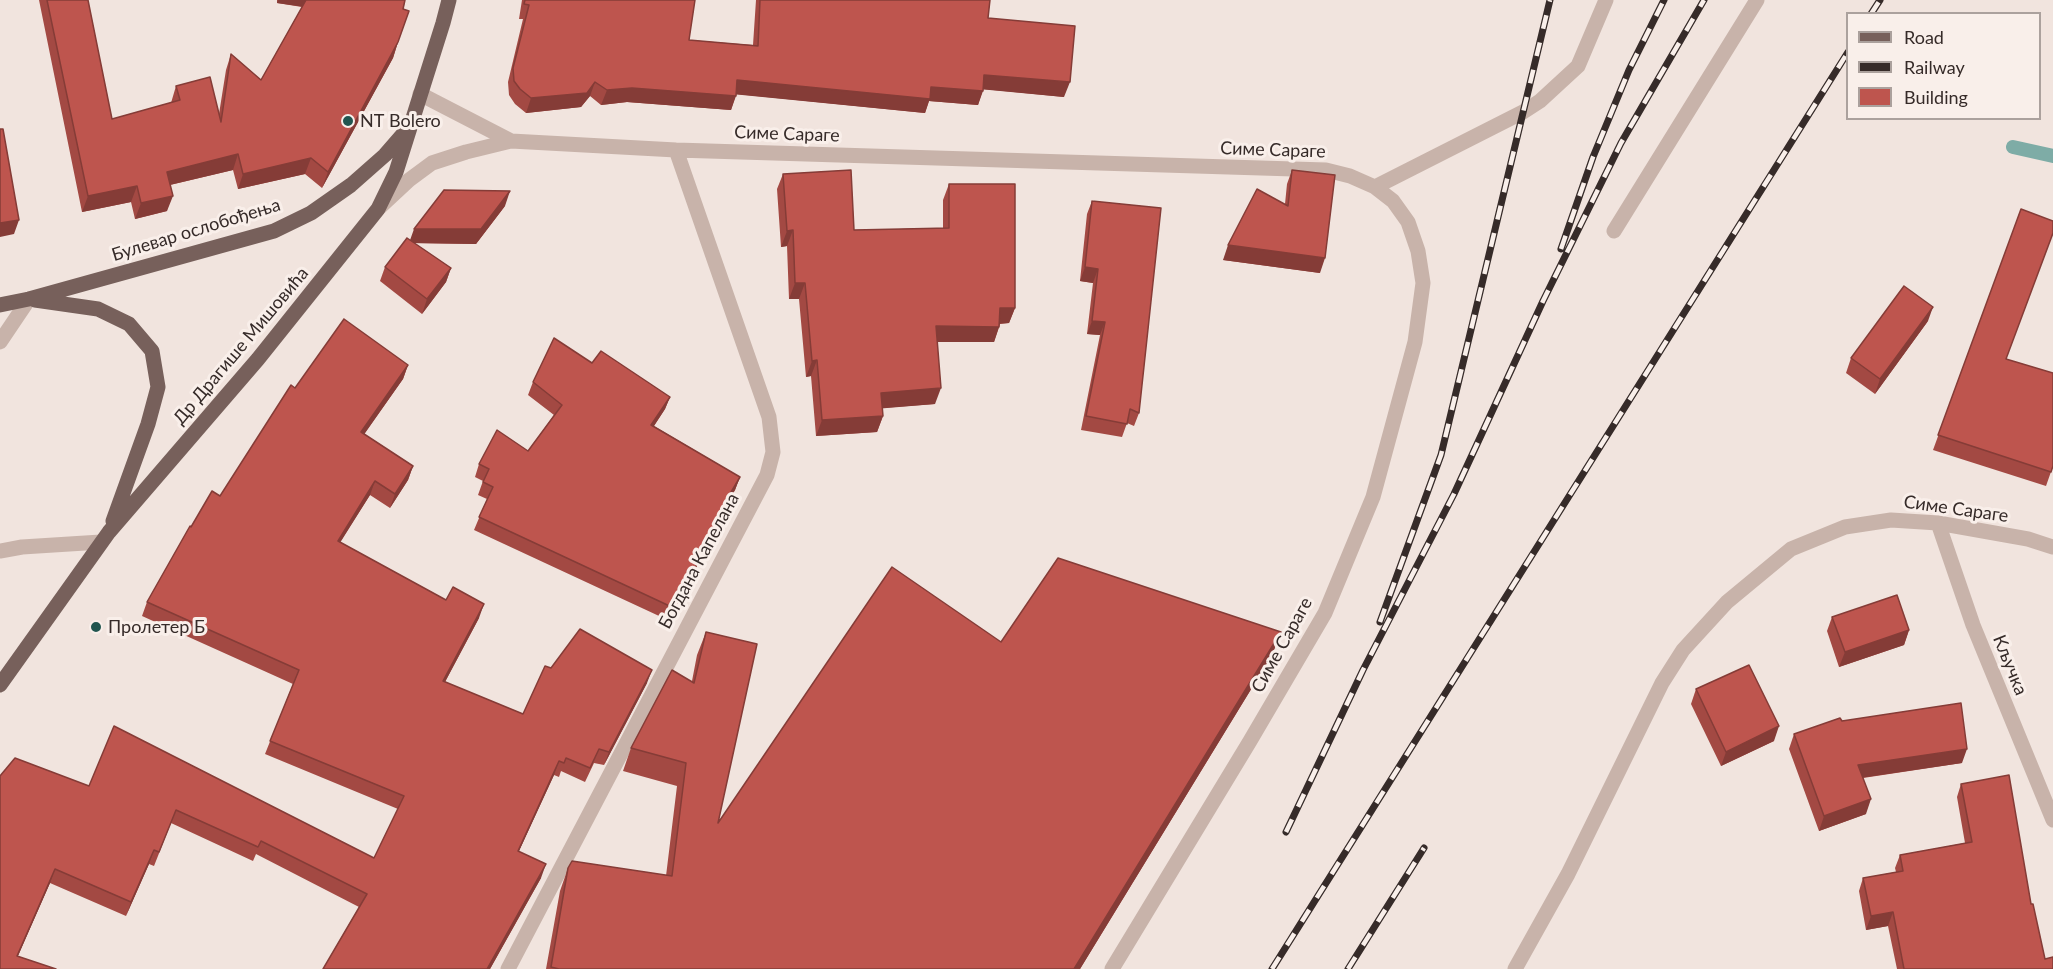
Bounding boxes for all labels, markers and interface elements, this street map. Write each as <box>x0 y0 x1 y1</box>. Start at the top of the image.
legend <box>1846 12 2041 120</box>
text: Road <box>1904 26 1944 48</box>
text: Railway <box>1904 56 1965 78</box>
text: Building <box>1904 86 1968 108</box>
place label: NT Bolero <box>360 110 441 132</box>
marker: NT Bolero <box>341 114 355 128</box>
street label: Симе Сараге <box>734 121 840 147</box>
street label: Симе Сараге <box>1220 137 1326 163</box>
street label: Булевар ослобођења <box>109 194 283 266</box>
street label: Др Драгише Мишовића <box>169 263 313 429</box>
street label: Богдана Капелана <box>654 490 744 632</box>
street label: Симе Сараге <box>1902 491 2010 527</box>
street label: Симе Сараге <box>1247 594 1317 696</box>
place label: Пролетер Б <box>108 616 205 638</box>
marker: Пролетер Б <box>89 620 103 634</box>
street label: Кључка <box>1988 632 2032 698</box>

